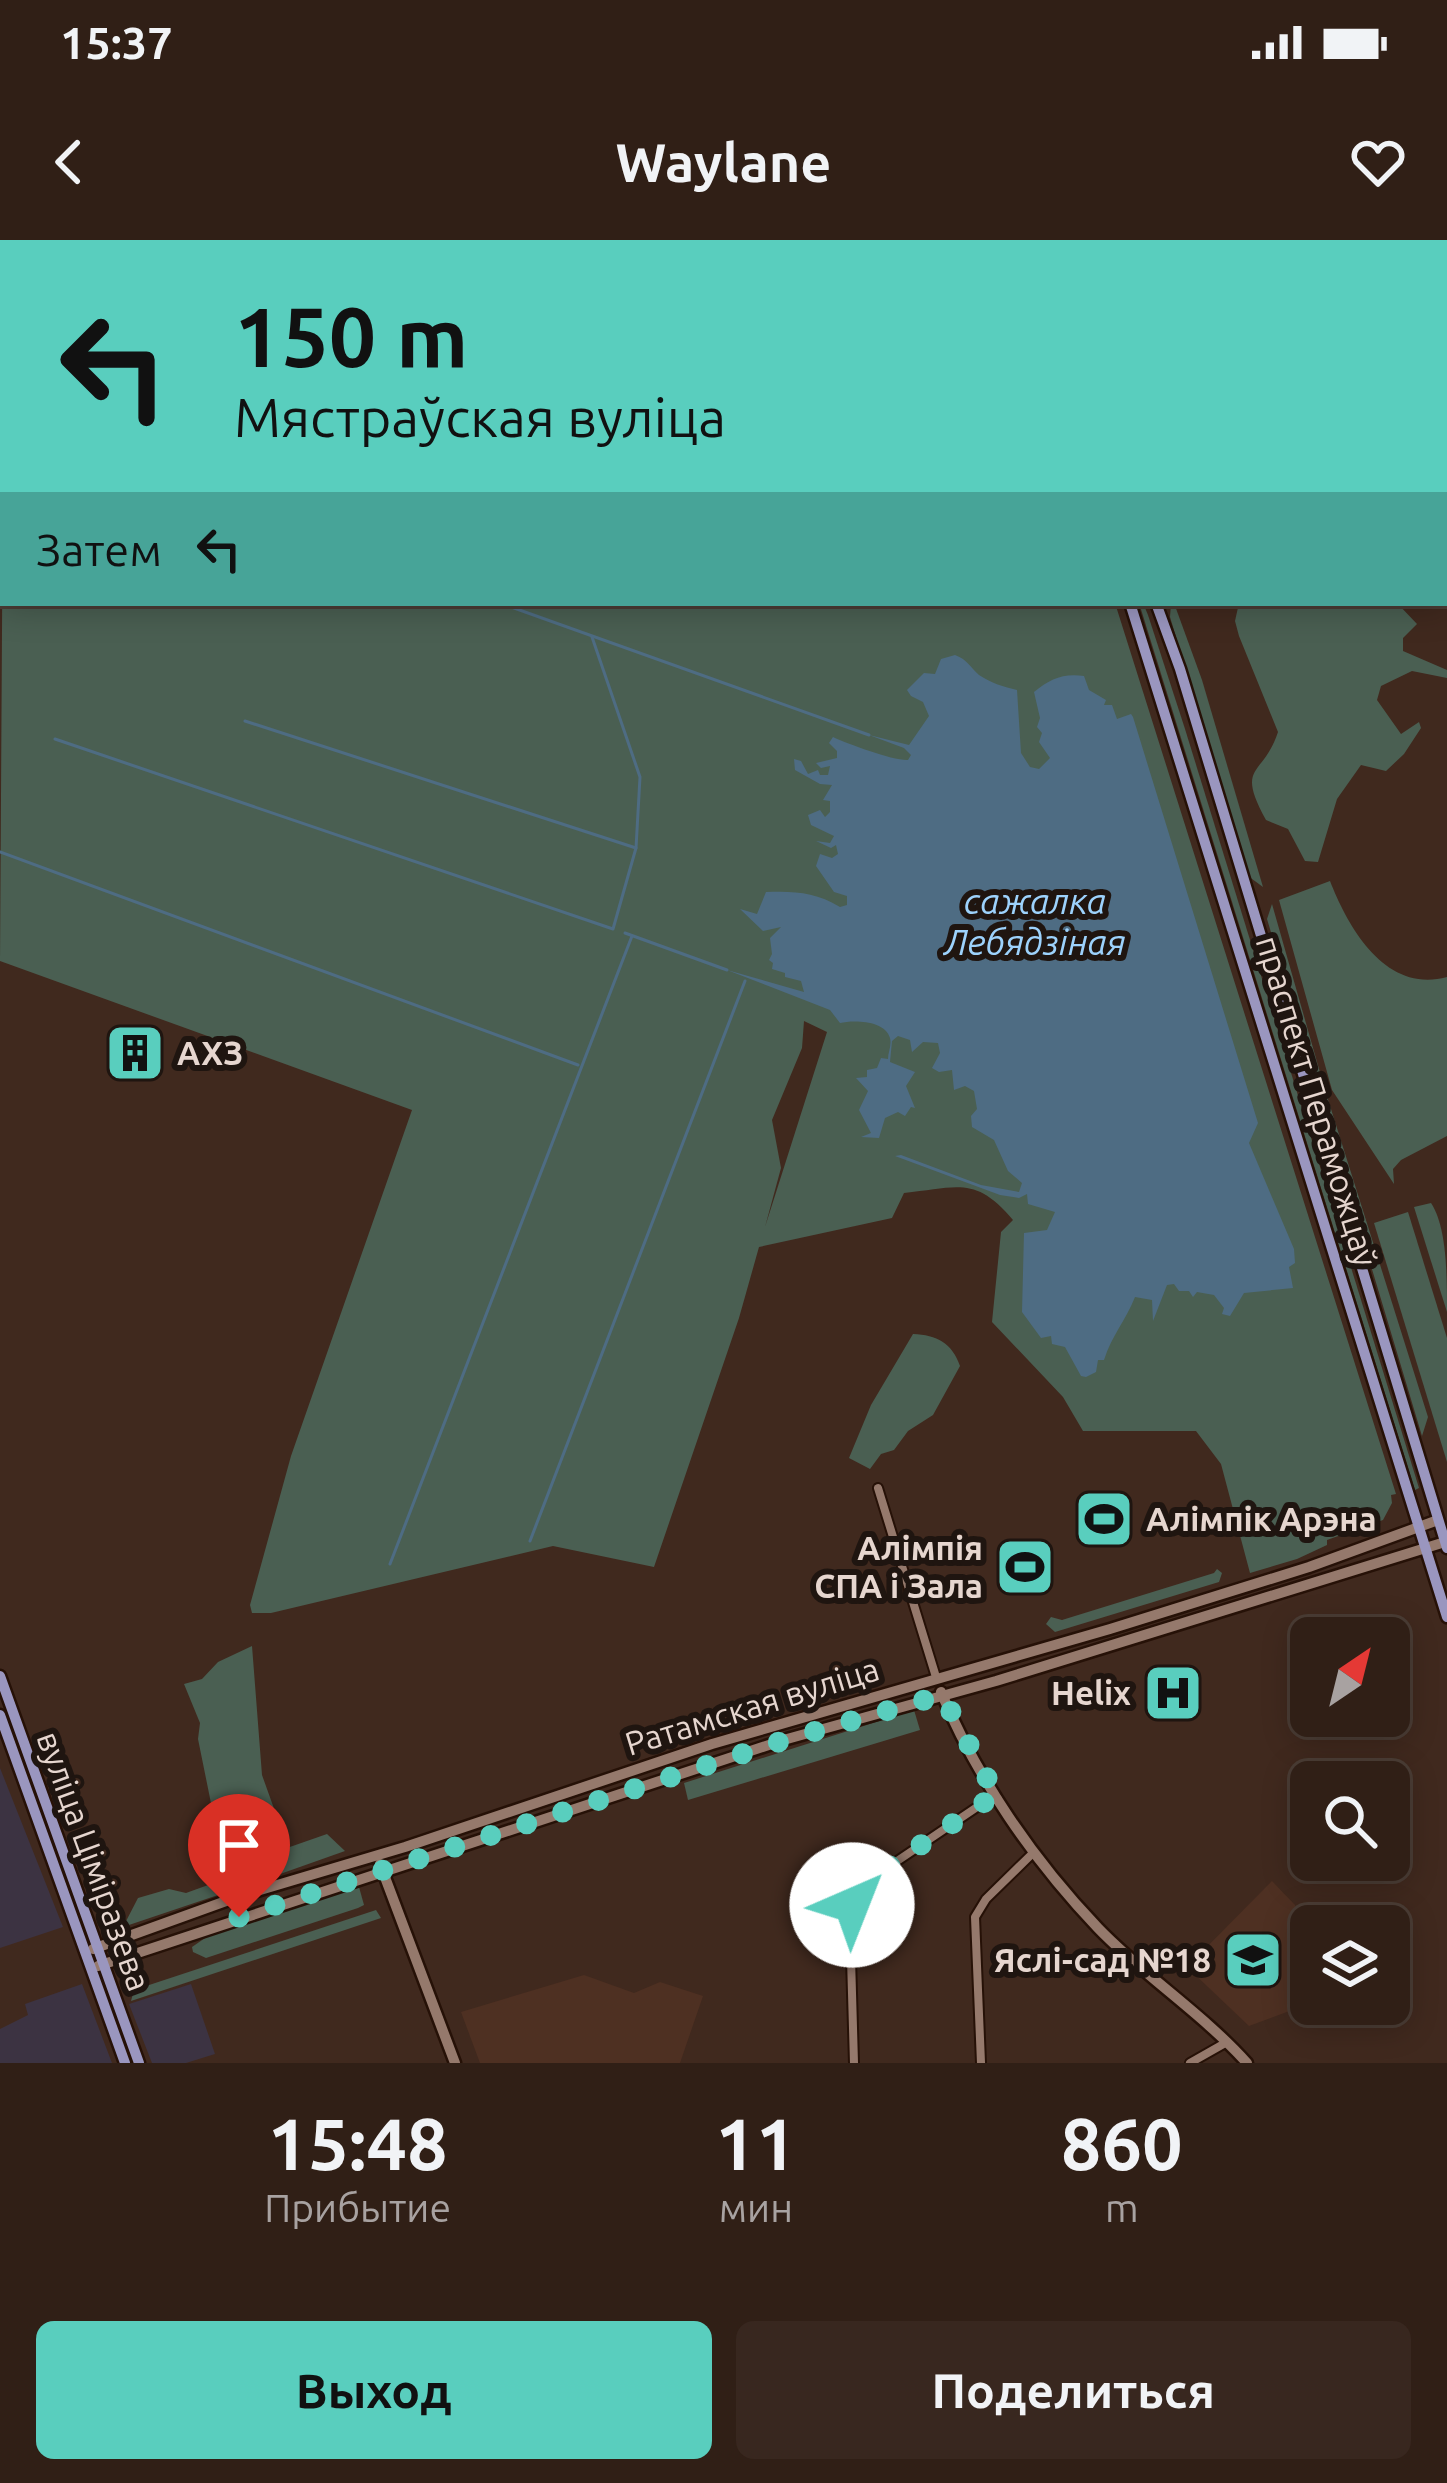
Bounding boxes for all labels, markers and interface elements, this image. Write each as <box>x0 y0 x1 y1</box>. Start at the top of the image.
text: 15:37 <box>60 17 173 68</box>
icon: back <box>36 129 102 195</box>
icon: heart <box>1345 129 1411 195</box>
text: Waylane <box>616 132 831 192</box>
icon: left <box>36 288 192 444</box>
text: 150 m <box>234 289 468 383</box>
text: Мястраўская вуліца <box>234 387 726 447</box>
icon: left <box>186 516 252 582</box>
text: Затем <box>36 524 162 575</box>
water label: сажалка Лебядзіная <box>942 880 1126 962</box>
street label: праспект Пераможцаў <box>1250 931 1385 1271</box>
building icon: АХЗ <box>104 1022 166 1084</box>
place label: АХЗ <box>177 1034 243 1071</box>
sports icon: Алімпік Арэна <box>1073 1488 1135 1550</box>
place label: Алімпік Арэна <box>1146 1500 1377 1537</box>
place label: Алімпія СПА і Зала <box>814 1529 983 1604</box>
sports icon: Алімпія СПА і Зала <box>994 1536 1056 1598</box>
north arrow <box>1290 1617 1410 1737</box>
map controls <box>1290 1617 1410 2025</box>
street label: Ратамская вуліца <box>620 1649 883 1762</box>
hospital icon: Helix <box>1142 1662 1204 1724</box>
place label: Helix <box>1051 1674 1131 1711</box>
street label: вуліца Ціміразева <box>30 1726 159 1996</box>
button: search <box>1290 1761 1410 1881</box>
pin <box>188 1794 290 1917</box>
icon: arrive <box>206 1812 272 1878</box>
position arrow <box>789 1842 915 1968</box>
button: layers <box>1290 1905 1410 2025</box>
school or university icon: Яслі-сад №18 <box>1222 1929 1284 1991</box>
place label: Яслі-сад №18 <box>994 1941 1211 1978</box>
text: 15:48 <box>268 2103 448 2184</box>
text: 11 <box>715 2103 796 2184</box>
text: 860 <box>1061 2103 1183 2184</box>
text: Прибытие <box>264 2186 451 2229</box>
text: мин <box>719 2186 793 2229</box>
text: m <box>1105 2186 1139 2229</box>
button: Выход <box>36 2321 712 2459</box>
button: Поделиться <box>736 2321 1411 2459</box>

